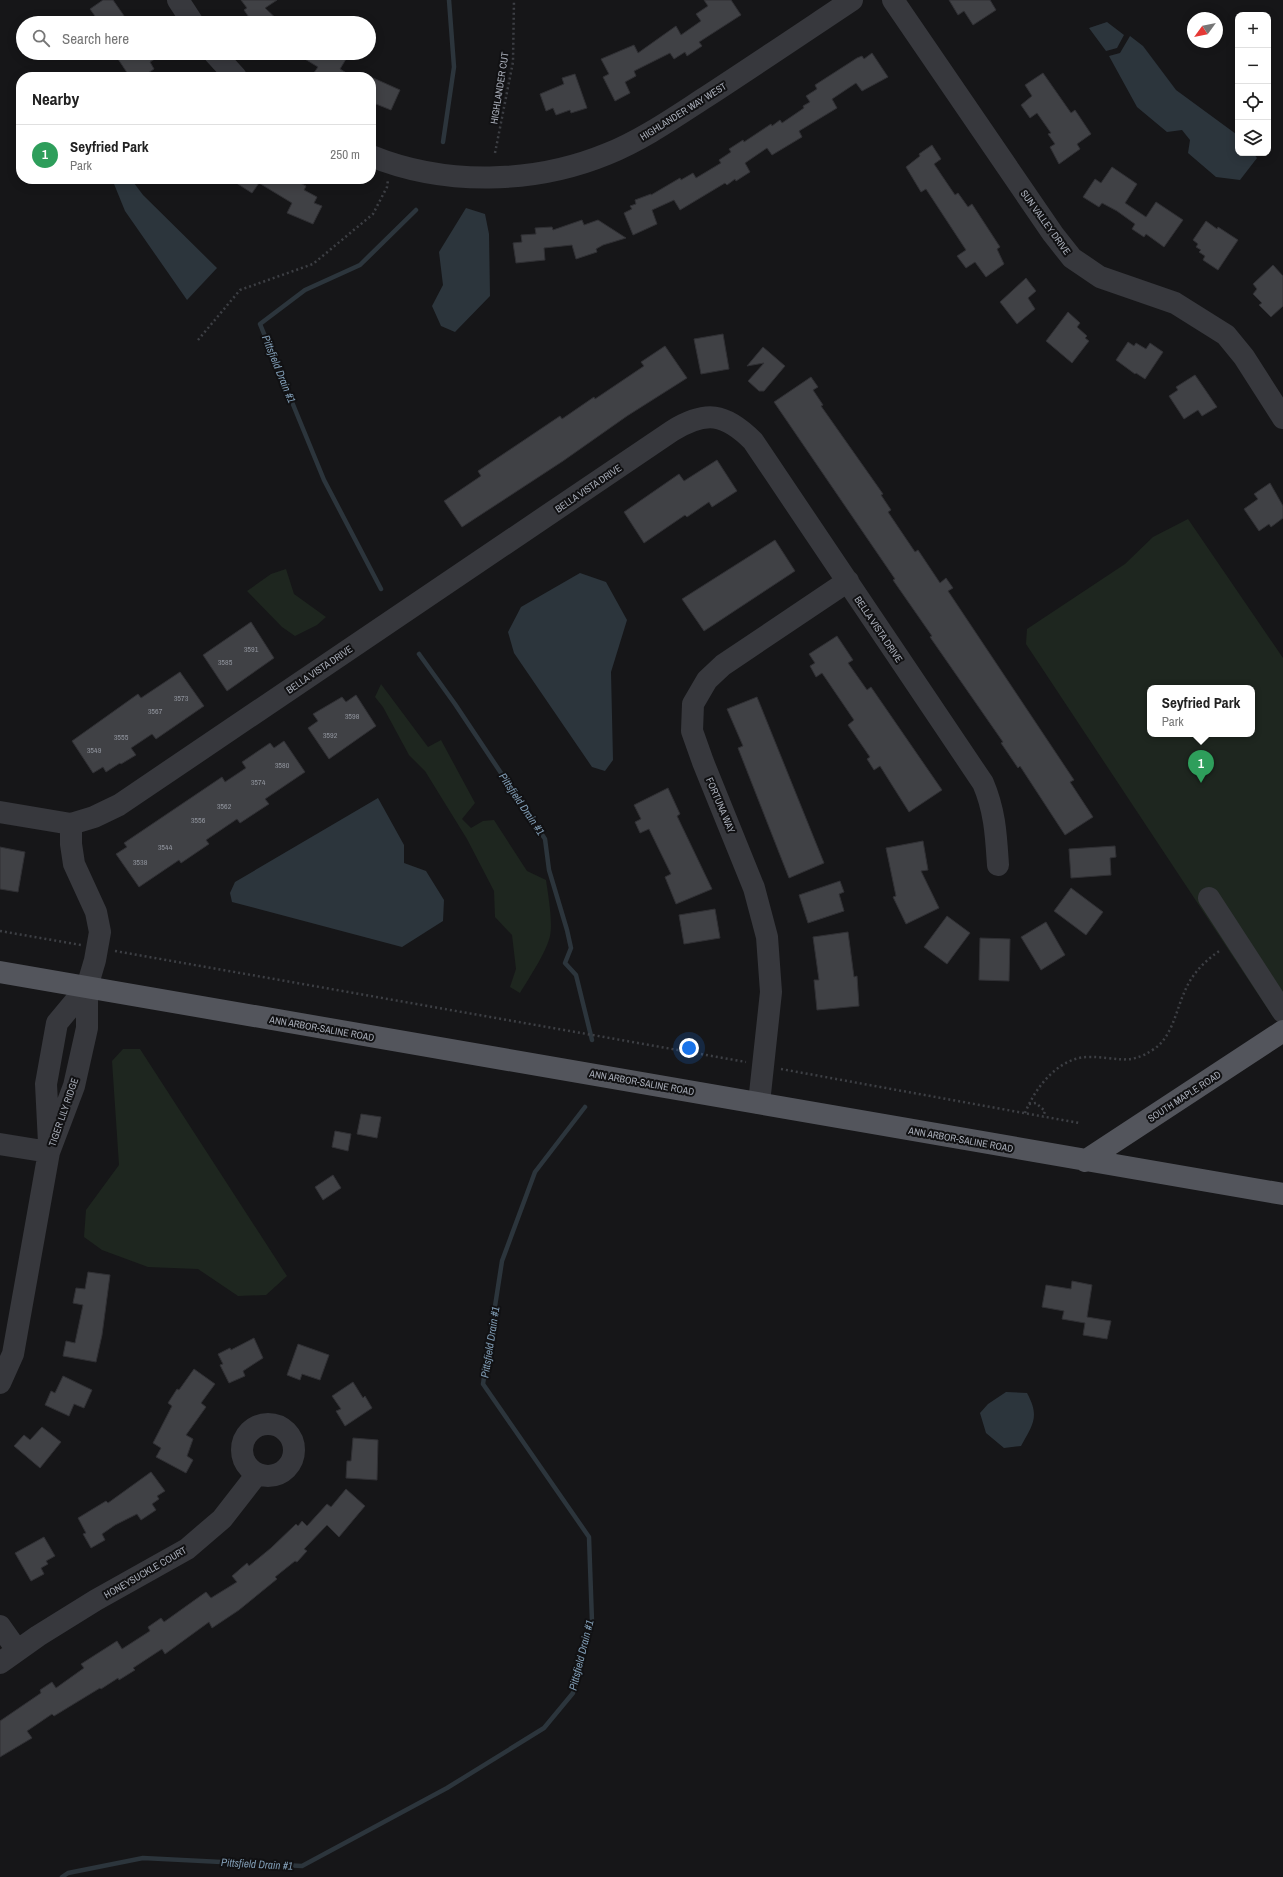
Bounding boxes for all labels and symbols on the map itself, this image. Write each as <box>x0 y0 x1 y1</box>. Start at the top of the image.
north arrow <box>1187 12 1223 48</box>
street label: HIGHLANDER CUT <box>487 51 512 125</box>
street label: HIGHLANDER WAY WEST <box>638 80 729 143</box>
street label: SUN VALLEY DRIVE <box>1018 187 1074 257</box>
water label: Pittsfield Drain #1 <box>259 333 299 405</box>
street label: BELLA VISTA DRIVE <box>553 461 624 515</box>
street label: BELLA VISTA DRIVE <box>852 594 906 665</box>
street label: BELLA VISTA DRIVE <box>284 642 355 696</box>
house number: 3591 <box>244 644 259 654</box>
house number: 3585 <box>218 657 233 667</box>
house number: 3573 <box>174 693 189 703</box>
house number: 3567 <box>148 706 163 716</box>
house number: 3598 <box>345 711 360 721</box>
house number: 3592 <box>323 730 338 740</box>
house number: 3555 <box>114 732 129 742</box>
house number: 3549 <box>87 745 102 755</box>
pin: 1 <box>1188 750 1214 783</box>
house number: 3580 <box>275 760 290 770</box>
water label: Pittsfield Drain #1 <box>496 770 548 838</box>
street label: FORTUNA WAY <box>703 775 738 835</box>
house number: 3574 <box>251 777 266 787</box>
house number: 3562 <box>217 801 232 811</box>
house number: 3556 <box>191 815 206 825</box>
house number: 3544 <box>158 842 173 852</box>
house number: 3538 <box>133 857 148 867</box>
street label: ANN ARBOR-SALINE ROAD <box>268 1013 375 1044</box>
your location <box>679 1038 699 1058</box>
street label: ANN ARBOR-SALINE ROAD <box>588 1067 695 1098</box>
street label: SOUTH MAPLE ROAD <box>1145 1068 1223 1125</box>
street label: TIGER LILY RIDGE <box>46 1076 81 1148</box>
street label: ANN ARBOR-SALINE ROAD <box>907 1124 1014 1155</box>
water label: Pittsfield Drain #1 <box>477 1305 503 1379</box>
street label: HONEYSUCKLE COURT <box>102 1543 189 1601</box>
water label: Pittsfield Drain #1 <box>565 1618 597 1692</box>
water label: Pittsfield Drain #1 <box>221 1855 293 1873</box>

